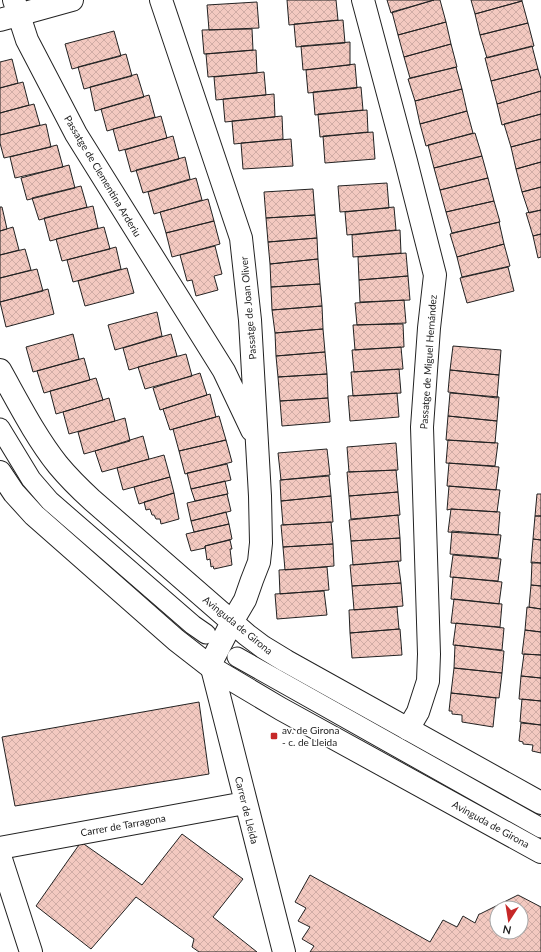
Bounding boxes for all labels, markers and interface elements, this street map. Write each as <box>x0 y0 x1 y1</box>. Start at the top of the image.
street label: Passatge de Clementina Arderiu <box>62 113 144 239</box>
street label: Passatge de Joan Oliver <box>237 256 258 360</box>
street label: Passatge de Miguel Hernández <box>417 294 439 430</box>
street label: Avinguda de Girona <box>201 593 275 657</box>
place label: av. de Girona - c. de Lleida <box>282 724 339 748</box>
marker: av. de Girona - c. de Lleida <box>269 731 279 741</box>
street label: Carrer de Lleida <box>233 775 261 845</box>
street label: Avinguda de Girona <box>450 798 532 850</box>
street label: Carrer de Tarragona <box>79 812 167 838</box>
north arrow <box>489 900 529 940</box>
text: N <box>501 923 512 938</box>

